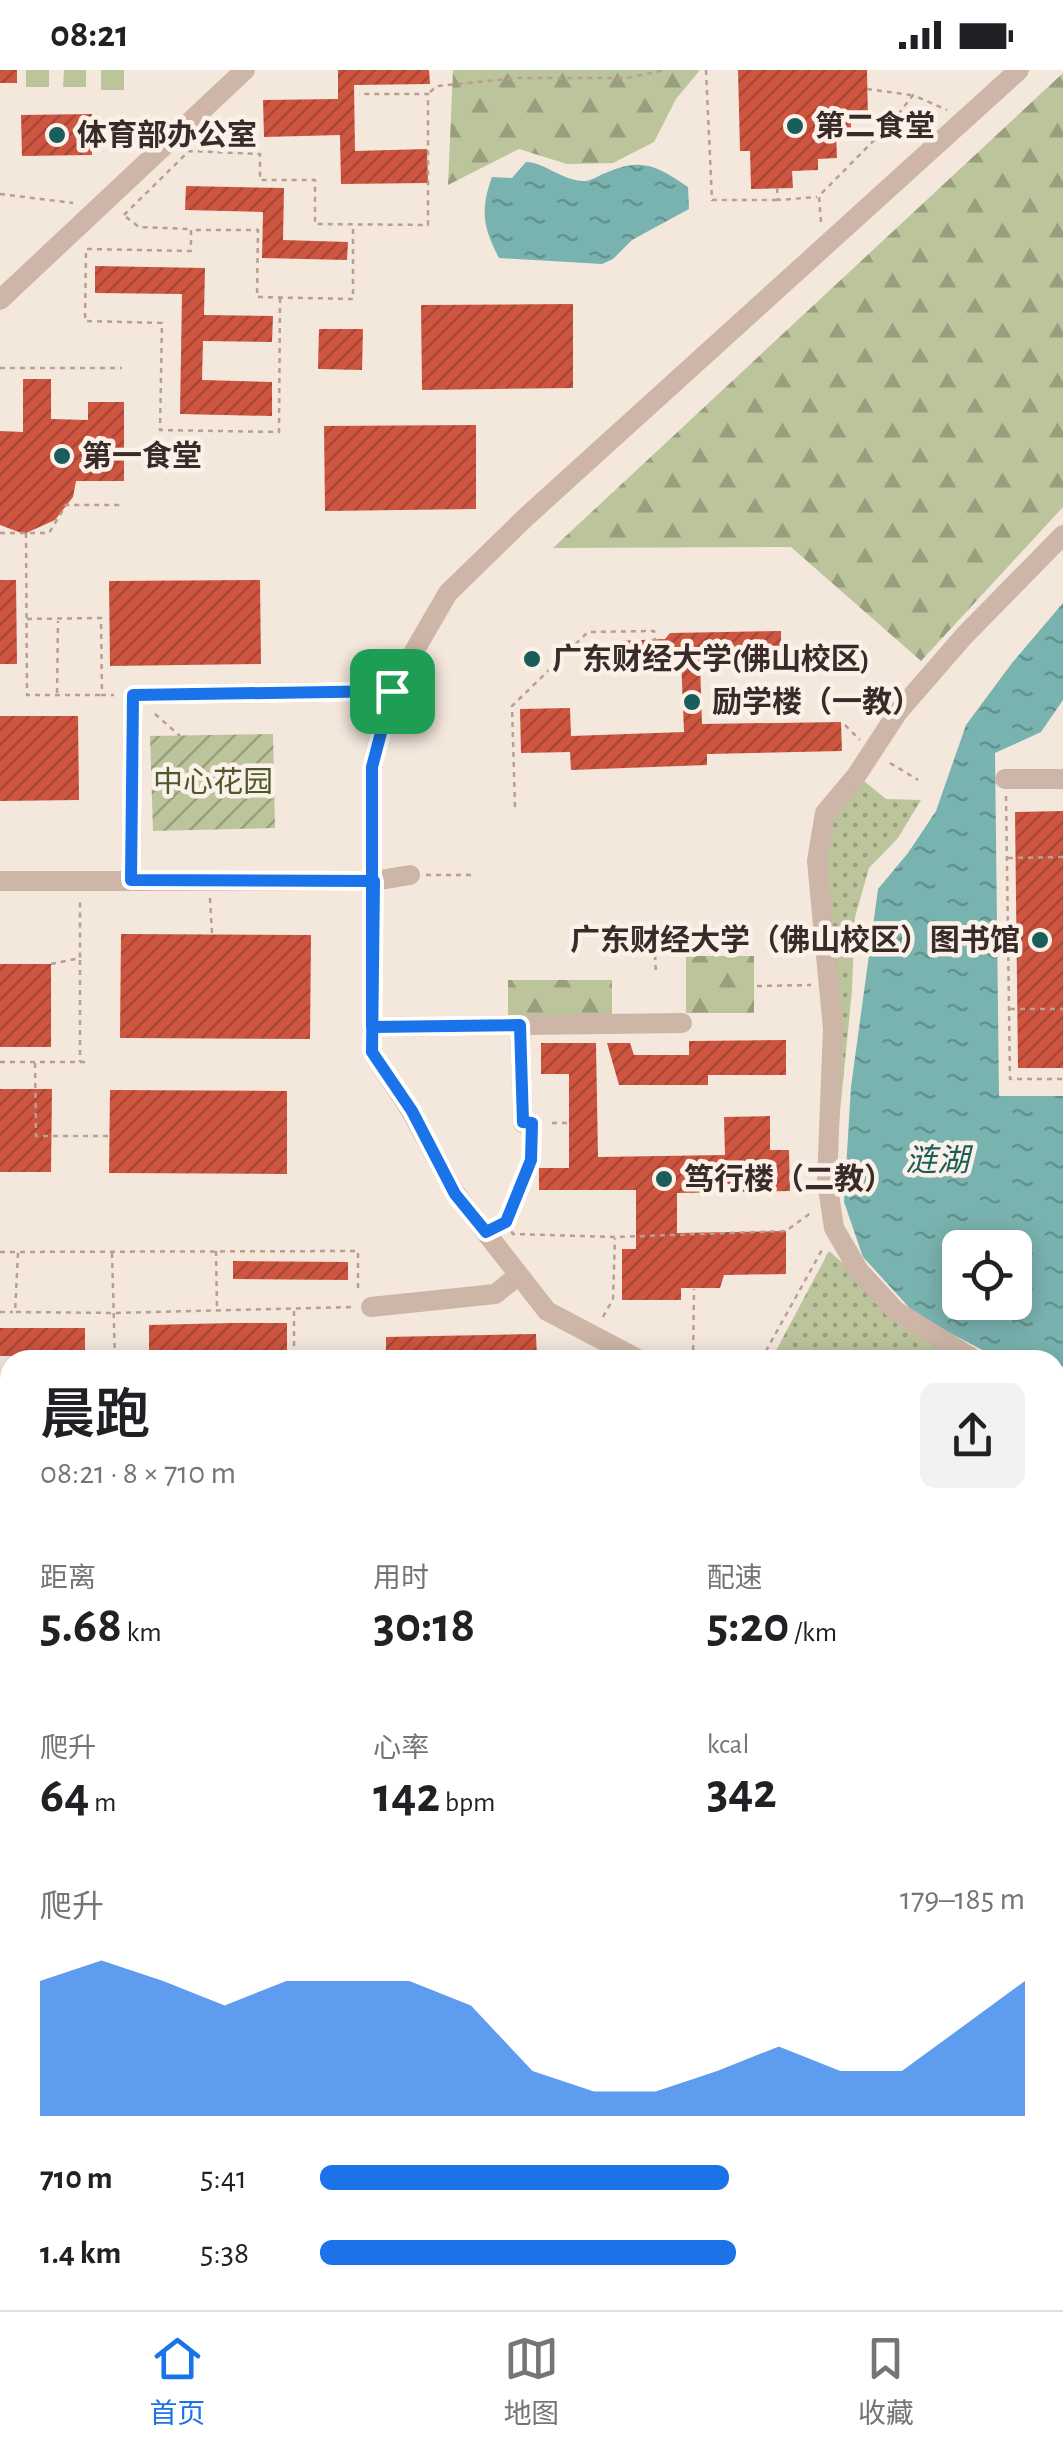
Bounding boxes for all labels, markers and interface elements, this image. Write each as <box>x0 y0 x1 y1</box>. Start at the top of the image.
text: 08:21 <box>50 16 129 54</box>
place label: 第二食堂 <box>815 110 935 142</box>
marker: 第二食堂 <box>784 115 806 137</box>
place label: 体育部办公室 <box>77 119 257 151</box>
marker: 体育部办公室 <box>46 124 68 146</box>
place label: 第一食堂 <box>82 440 202 472</box>
marker: 第一食堂 <box>51 445 73 467</box>
place label: 广东财经大学(佛山校区) <box>552 643 870 675</box>
marker: 广东财经大学(佛山校区) <box>521 648 543 670</box>
pin <box>350 649 435 734</box>
icon: arrive <box>365 664 420 719</box>
place label: 励学楼（一教） <box>712 686 922 718</box>
marker: 励学楼（一教） <box>681 691 703 713</box>
park label: 中心花园 <box>153 766 273 798</box>
place label: 广东财经大学（佛山校区）图书馆 <box>570 924 1020 956</box>
marker: 广东财经大学（佛山校区）图书馆 <box>1029 929 1051 951</box>
water label: 涟湖 <box>905 1144 974 1177</box>
place label: 笃行楼（二教） <box>684 1163 894 1195</box>
marker: 笃行楼（二教） <box>653 1168 675 1190</box>
map controls <box>942 1230 1032 1320</box>
button: locate <box>942 1230 1032 1320</box>
button: share <box>920 1383 1025 1488</box>
text: 晨跑 <box>40 1389 150 1444</box>
text: 08:21 · 8 × 710 m <box>40 1457 236 1489</box>
text: 距离 <box>40 1565 96 1593</box>
text: 用时 <box>373 1565 429 1593</box>
text: 配速 <box>707 1565 763 1593</box>
text: 5.68 <box>40 1601 122 1651</box>
text: 30:18 <box>373 1601 475 1651</box>
text: 5:20 <box>707 1601 789 1651</box>
text: km <box>122 1619 162 1647</box>
text: /km <box>789 1619 837 1647</box>
text: kcal <box>707 1731 749 1759</box>
text: 爬升 <box>40 1735 96 1763</box>
text: 心率 <box>373 1735 429 1763</box>
text: 342 <box>707 1767 777 1817</box>
text: 64 <box>40 1771 89 1821</box>
text: 142 <box>373 1771 440 1821</box>
text: m <box>89 1789 116 1817</box>
text: bpm <box>440 1789 495 1817</box>
text: 179–185 m <box>900 1883 1025 1915</box>
text: 爬升 <box>40 1891 104 1923</box>
text: 710 m <box>40 2162 113 2194</box>
text: 5:41 <box>200 2162 247 2194</box>
text: 1.4 km <box>40 2237 121 2269</box>
text: 5:38 <box>200 2237 249 2269</box>
tab: 首页 <box>149 2331 205 2432</box>
tab: 地图 <box>503 2331 560 2432</box>
tab: 收藏 <box>858 2331 914 2432</box>

